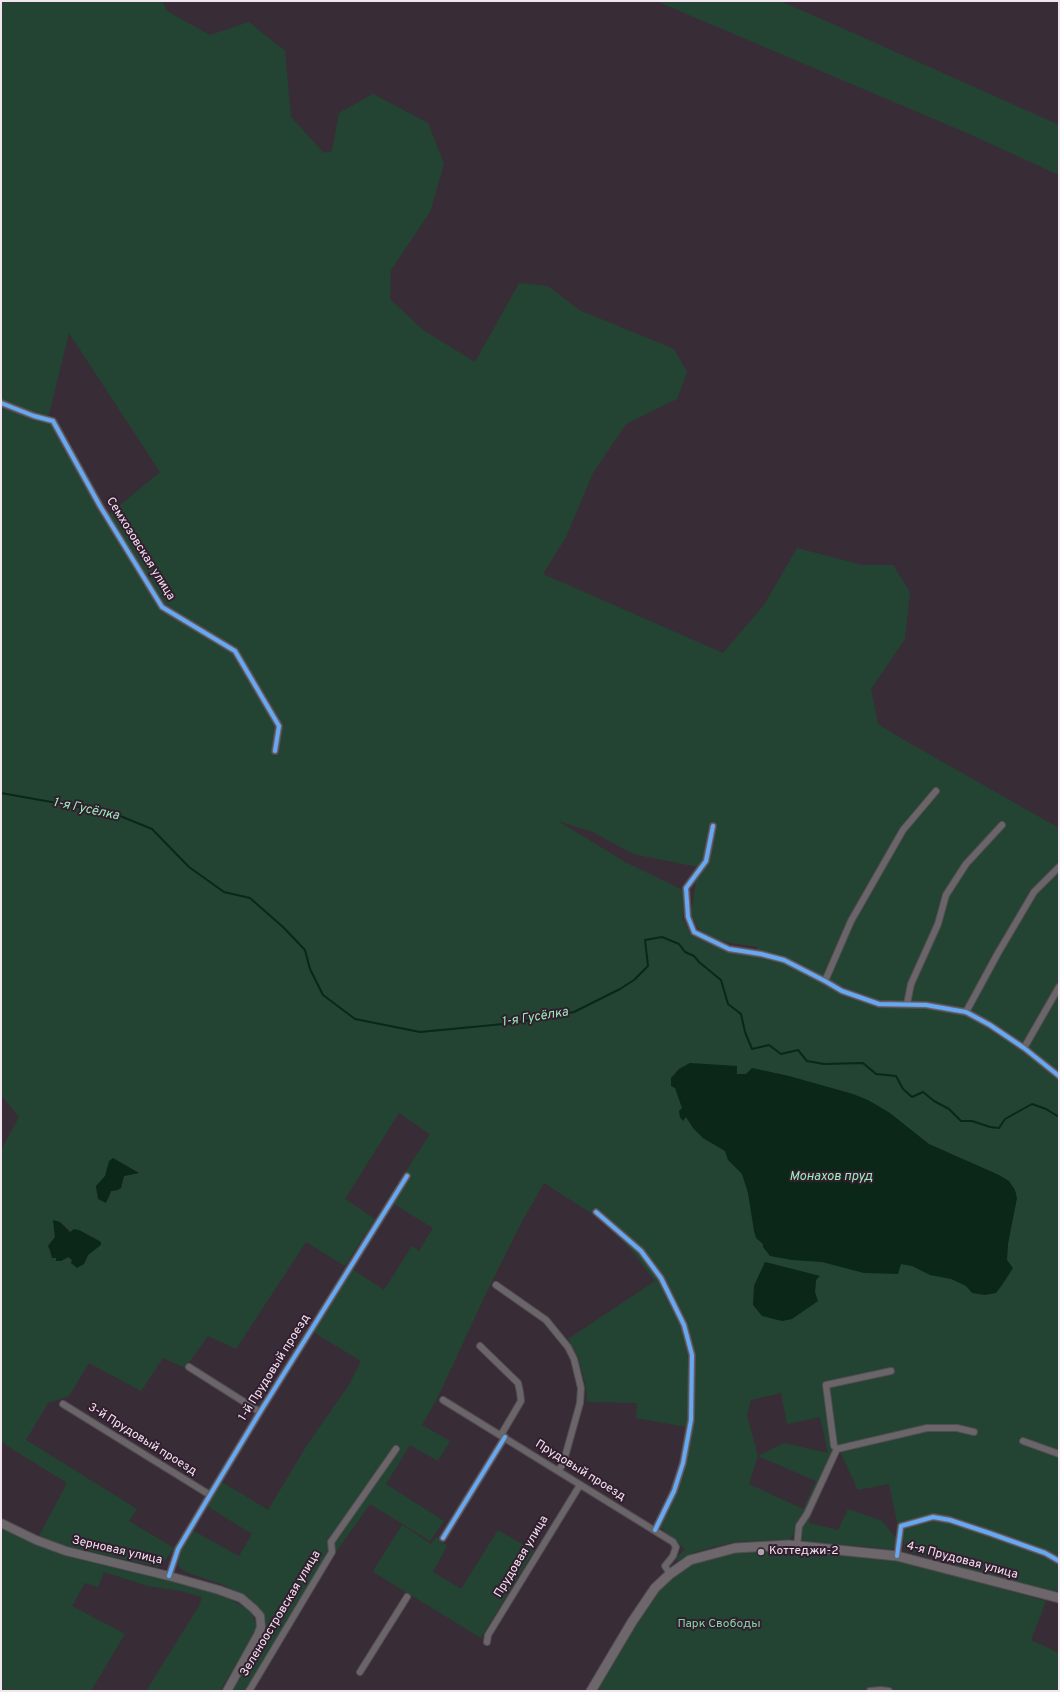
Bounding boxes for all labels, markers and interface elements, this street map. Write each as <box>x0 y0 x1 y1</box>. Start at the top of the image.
street label: Семхозовская улица <box>102 495 178 603</box>
water label: 1-я Гусёлка <box>51 795 121 825</box>
water label: 1-я Гусёлка <box>501 1005 569 1031</box>
water label: Монахов пруд <box>789 1169 873 1185</box>
street label: 1-й Прудовый проезд <box>236 1312 314 1424</box>
street label: 3-й Прудовый проезд <box>85 1401 199 1479</box>
street label: Прудовый проезд <box>532 1437 628 1505</box>
street label: Прудовая улица <box>492 1513 552 1601</box>
street label: Зерновая улица <box>71 1534 163 1568</box>
street label: 4-я Прудовая улица <box>905 1539 1019 1583</box>
place label: Коттеджи-2 <box>769 1545 839 1559</box>
marker: Коттеджи-2 <box>756 1547 766 1557</box>
street label: Зеленоостровская улица <box>238 1549 324 1679</box>
park label: Парк Свободы <box>678 1618 760 1632</box>

